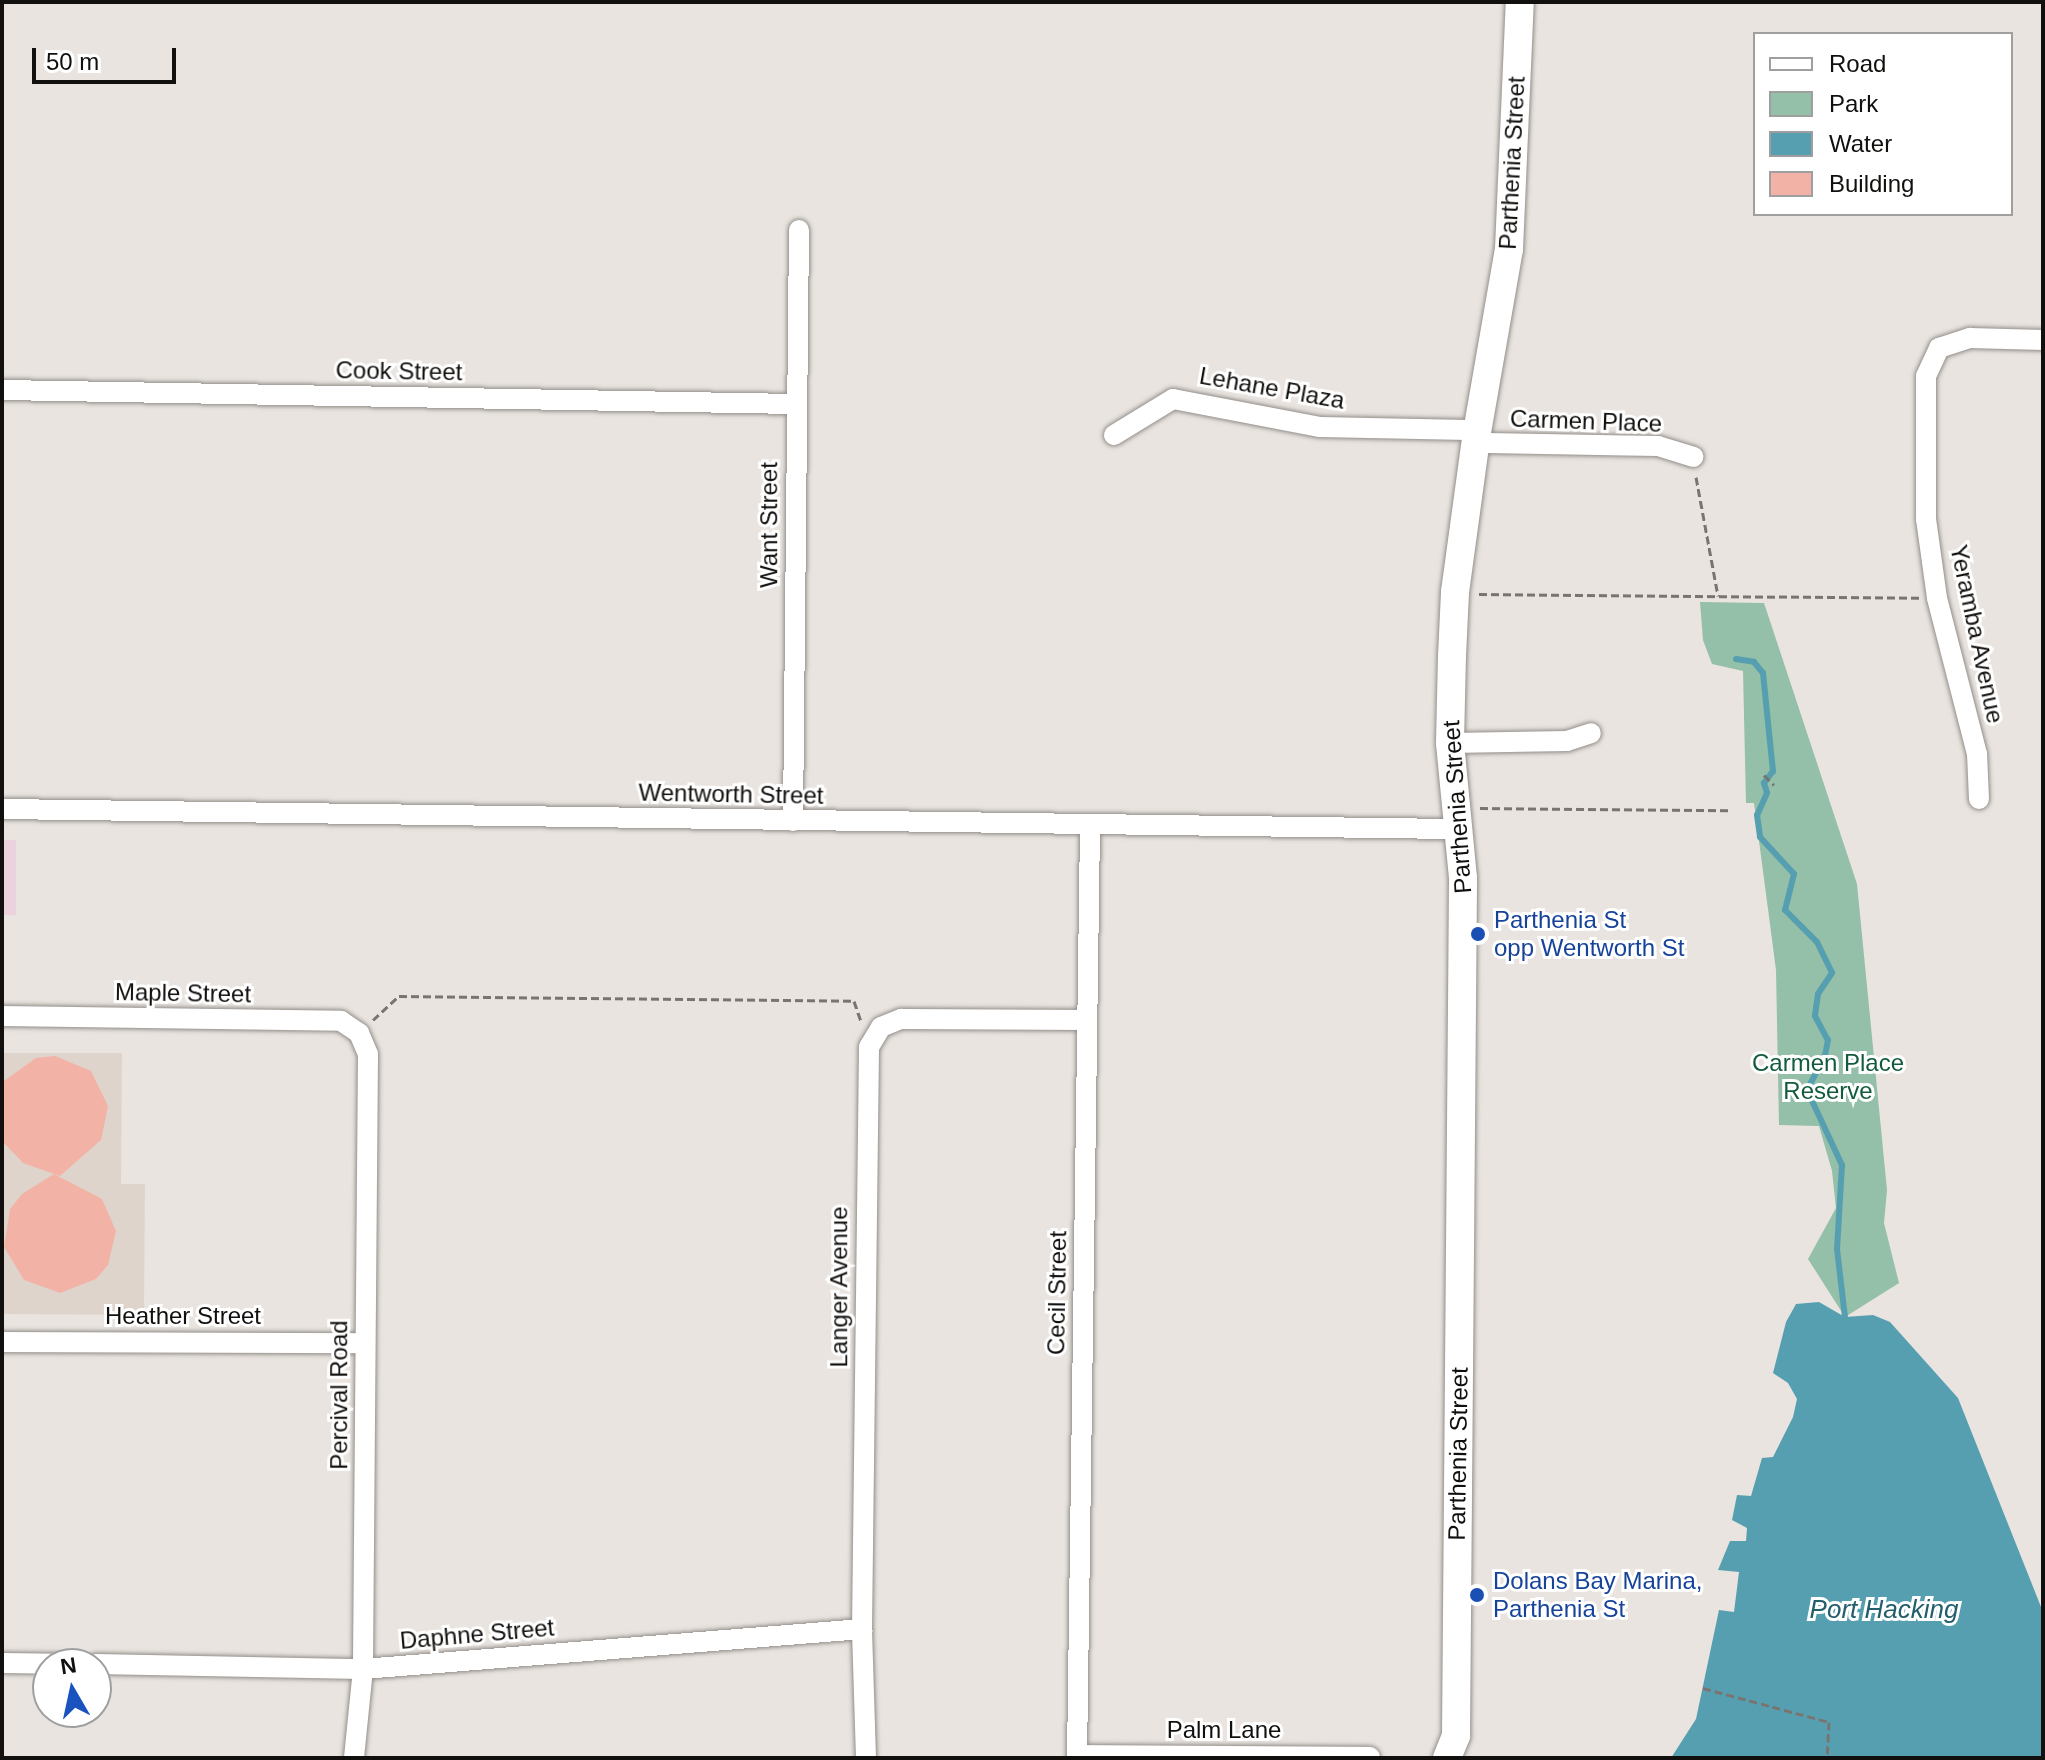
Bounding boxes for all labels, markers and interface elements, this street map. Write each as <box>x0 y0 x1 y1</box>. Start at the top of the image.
scale bar <box>36 32 180 82</box>
legend <box>1753 32 2013 216</box>
text: 50 m <box>46 48 99 75</box>
text: Road <box>1829 50 1886 77</box>
street label: Parthenia Street <box>1493 76 1531 250</box>
text: Park <box>1829 90 1878 117</box>
text: Water <box>1829 130 1892 157</box>
text: Building <box>1829 170 1914 197</box>
street label: Cook Street <box>335 355 463 387</box>
street label: Lehane Plaza <box>1197 361 1347 415</box>
street label: Carmen Place <box>1510 404 1662 438</box>
street label: Want Street <box>755 462 783 588</box>
street label: Yeramba Avenue <box>1944 542 2010 726</box>
street label: Parthenia Street <box>1437 719 1477 895</box>
street label: Wentworth Street <box>638 778 824 810</box>
place label: Parthenia St opp Wentworth St <box>1494 906 1684 962</box>
marker: Parthenia St opp Wentworth St <box>1469 925 1487 943</box>
street label: Maple Street <box>115 977 251 1009</box>
park label: Carmen Place Reserve <box>1752 1049 1904 1105</box>
street label: Langer Avenue <box>825 1206 853 1368</box>
street label: Cecil Street <box>1042 1231 1072 1355</box>
street label: Heather Street <box>105 1302 261 1330</box>
street label: Percival Road <box>325 1320 353 1470</box>
street label: Parthenia Street <box>1442 1367 1474 1541</box>
place label: Dolans Bay Marina, Parthenia St <box>1493 1567 1702 1623</box>
marker: Dolans Bay Marina, Parthenia St <box>1468 1586 1486 1604</box>
water label: Port Hacking <box>1810 1594 1958 1626</box>
street label: Daphne Street <box>399 1613 555 1655</box>
north arrow <box>32 1648 112 1728</box>
text: N <box>59 1652 78 1679</box>
street label: Palm Lane <box>1167 1716 1281 1744</box>

